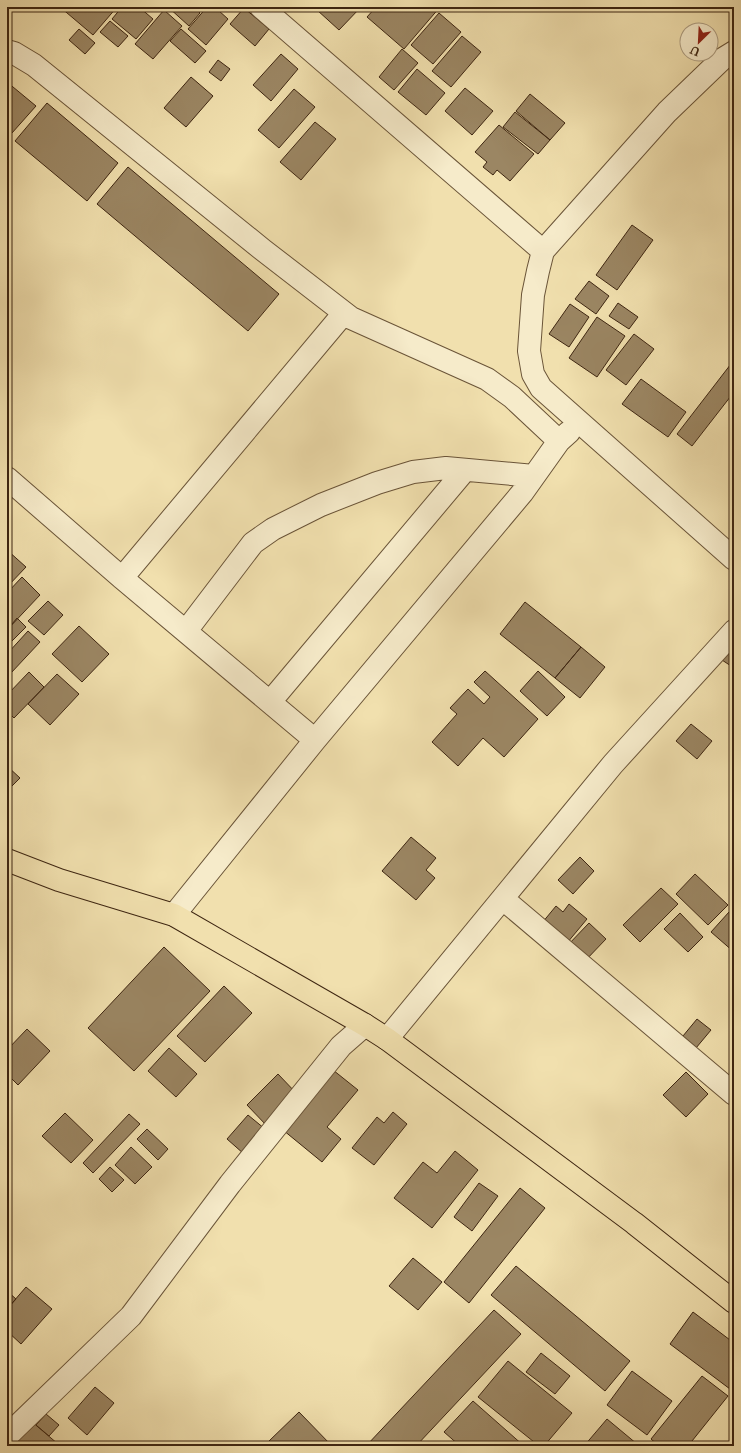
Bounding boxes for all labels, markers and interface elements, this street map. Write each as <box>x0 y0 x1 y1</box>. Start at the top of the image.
north arrow <box>679 22 719 62</box>
text: U <box>688 43 702 58</box>

